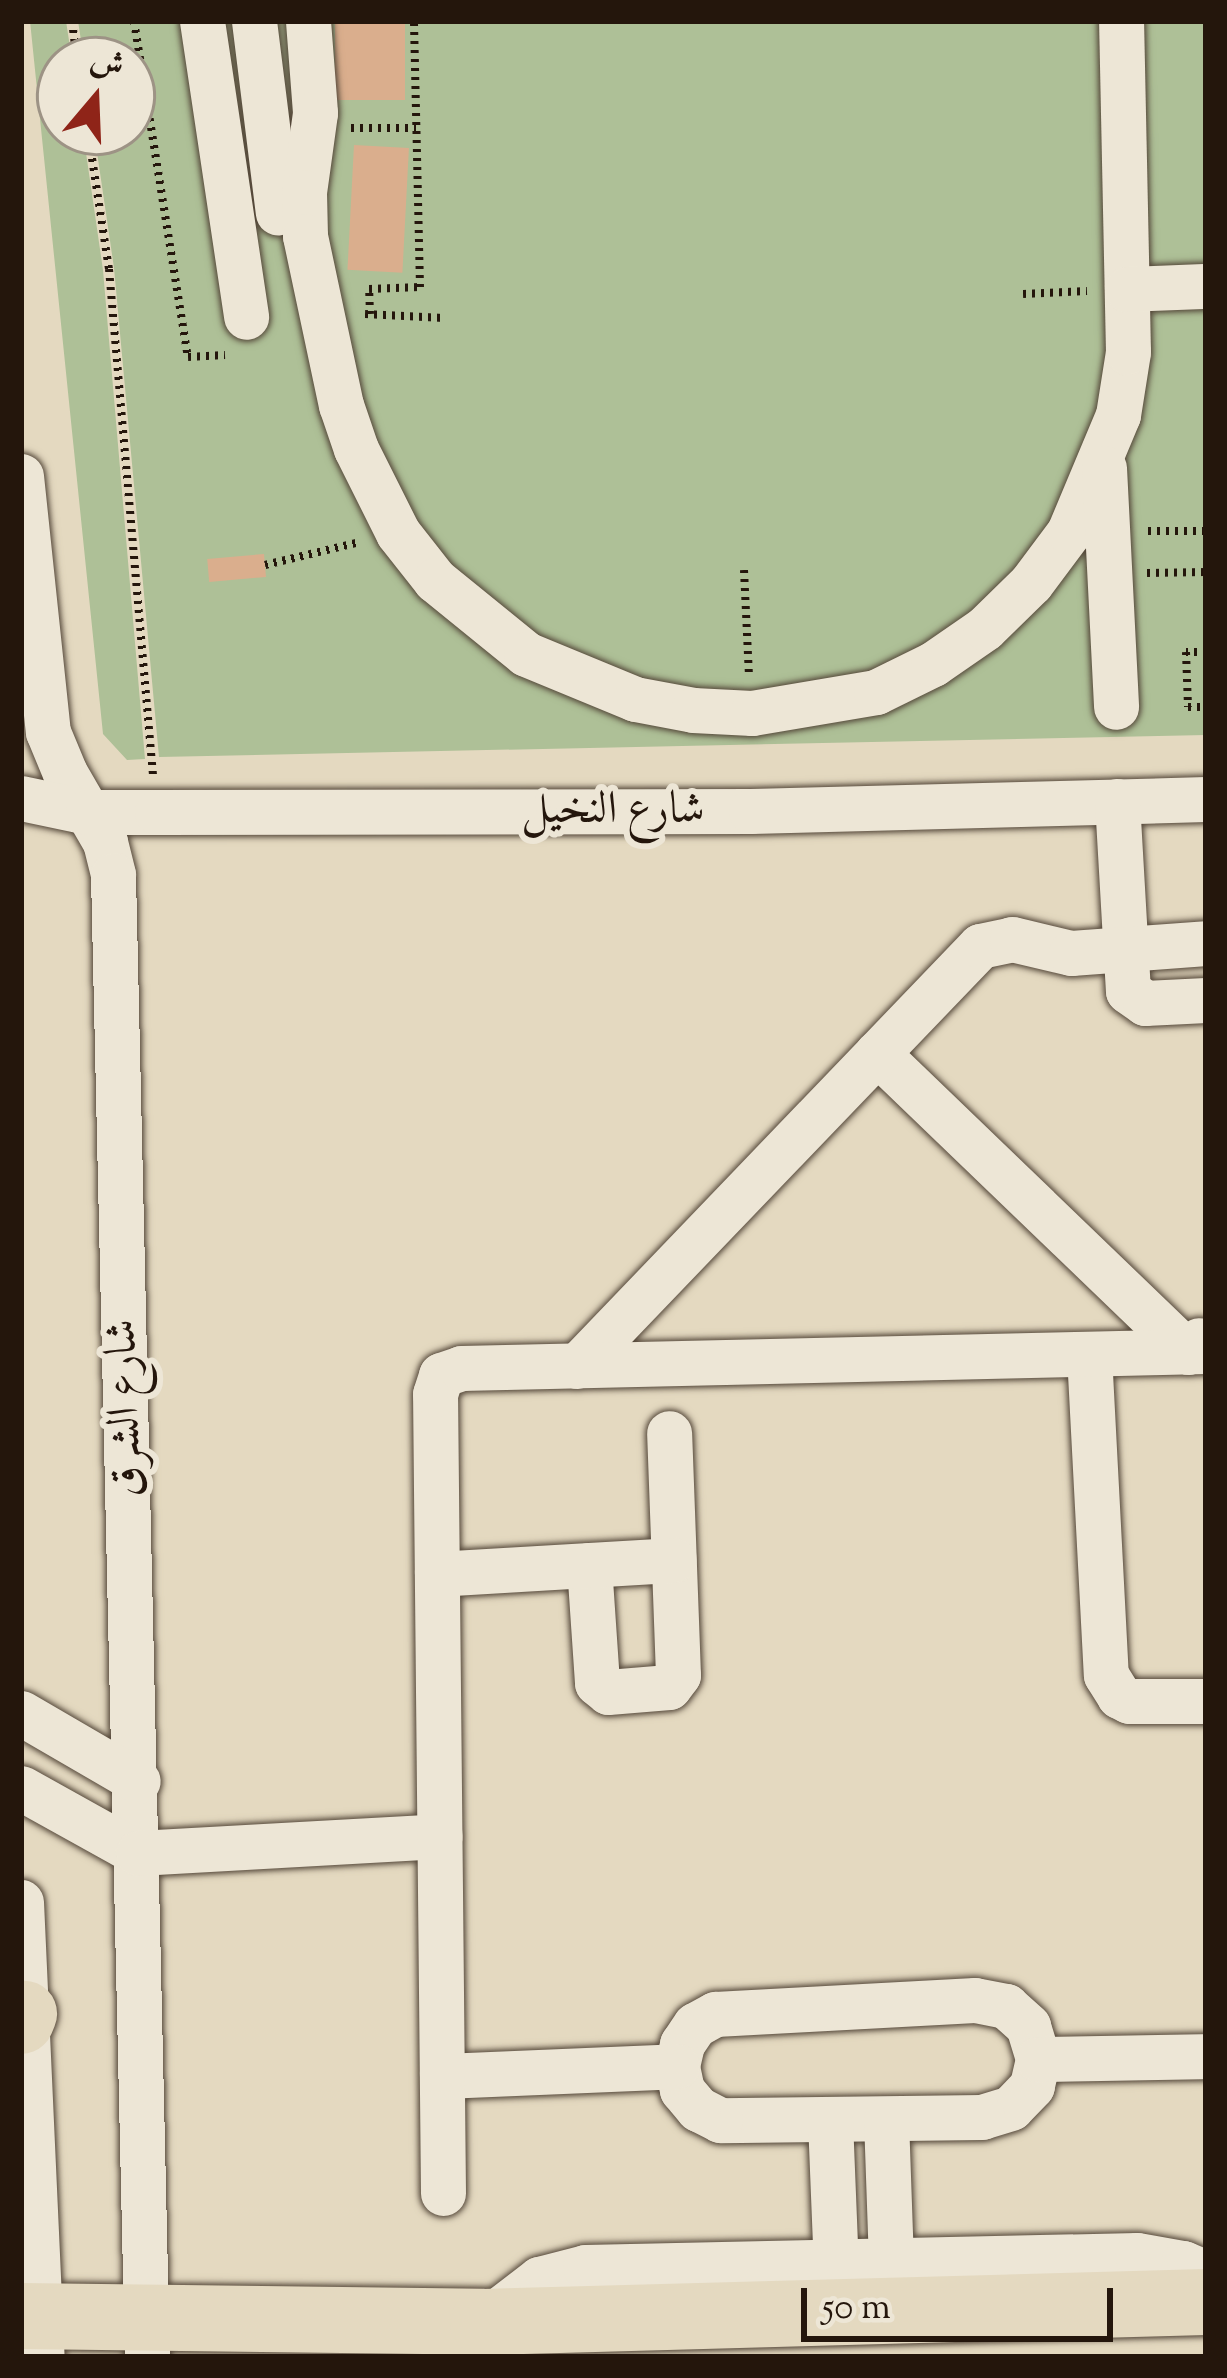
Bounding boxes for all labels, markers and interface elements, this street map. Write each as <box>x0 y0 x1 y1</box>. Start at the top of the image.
north arrow <box>36 36 156 156</box>
text: ش <box>83 37 130 93</box>
street label: شارع النخيل <box>521 785 705 839</box>
street label: شارع الشرق <box>97 1318 157 1498</box>
scale bar <box>807 2264 1119 2338</box>
text: 50 m <box>822 2283 891 2335</box>

